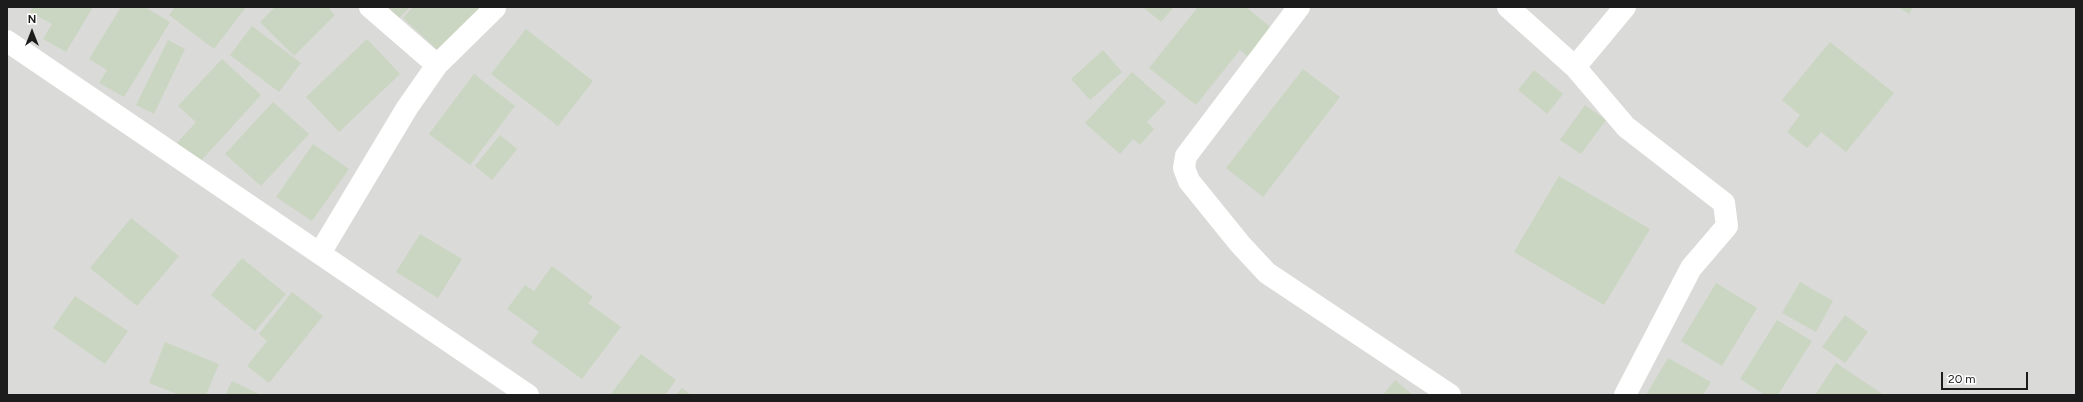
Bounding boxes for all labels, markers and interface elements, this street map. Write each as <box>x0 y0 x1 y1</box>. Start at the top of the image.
north arrow <box>12 12 52 52</box>
text: N <box>28 13 36 26</box>
scale bar <box>1943 364 2030 390</box>
text: 20 m <box>1948 372 1976 386</box>

